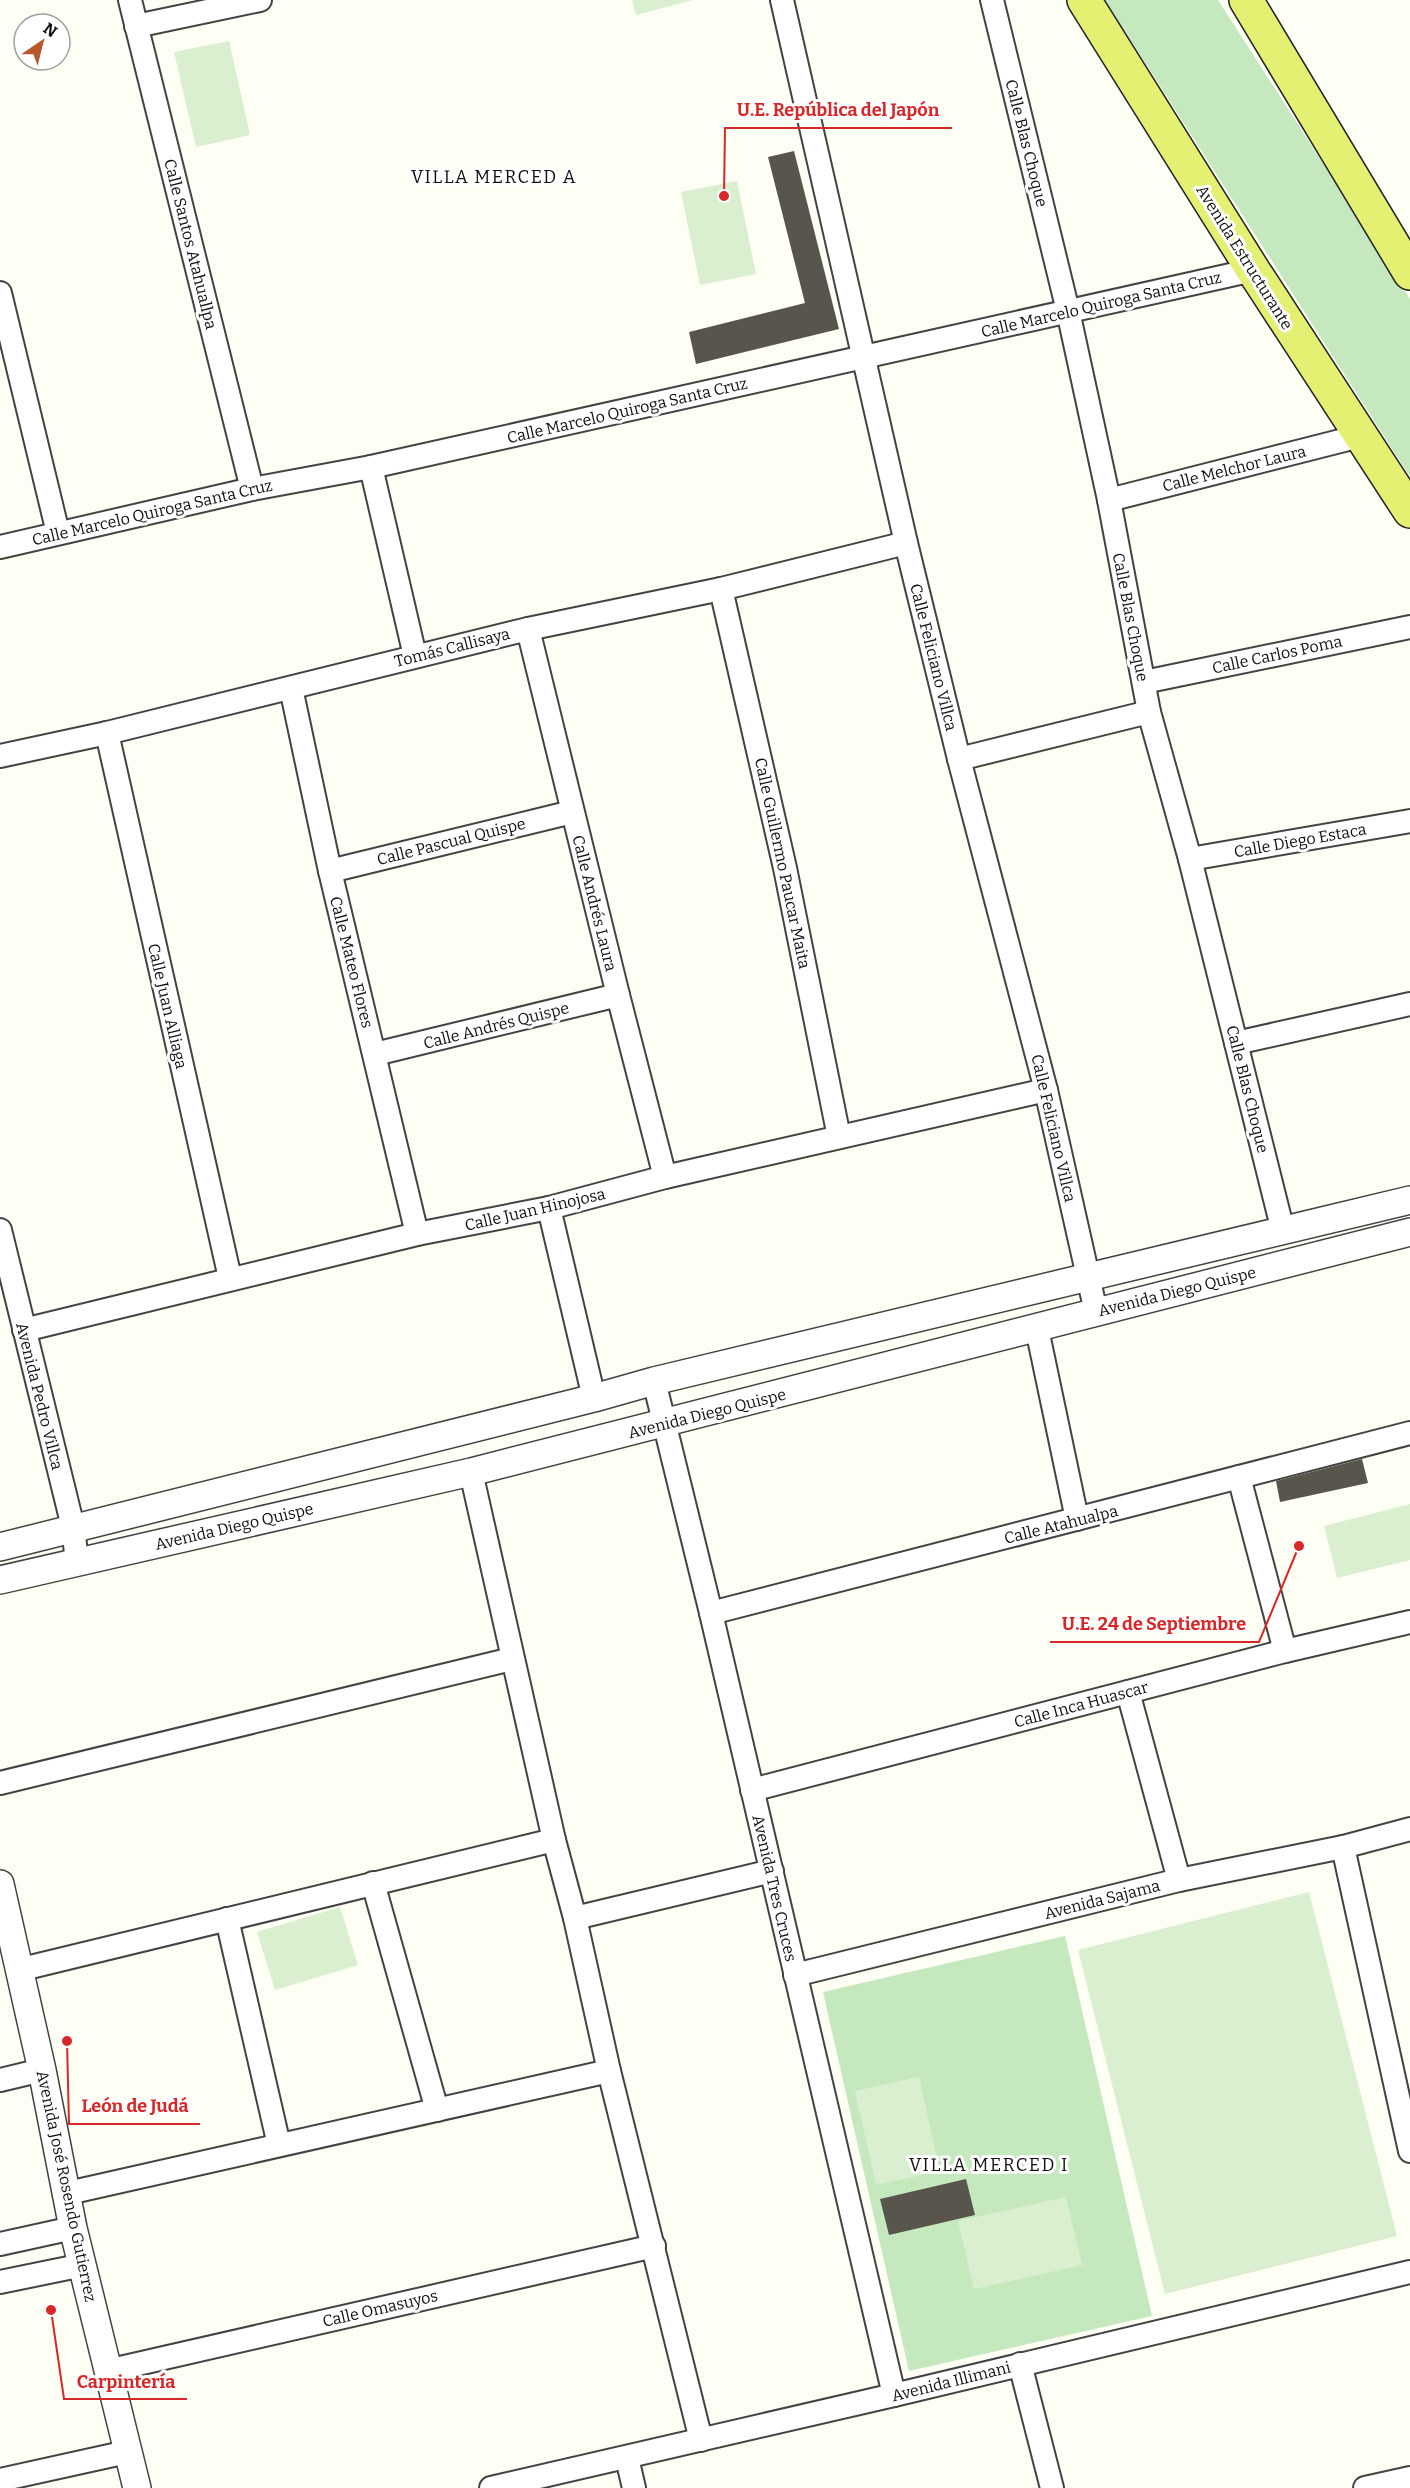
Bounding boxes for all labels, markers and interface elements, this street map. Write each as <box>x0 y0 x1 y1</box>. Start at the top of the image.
north arrow <box>12 12 72 72</box>
text: N <box>40 19 61 41</box>
street label: Calle Blas Choque <box>1001 77 1052 209</box>
callout: U.E. República del Japón <box>725 92 952 128</box>
text: U.E. República del Japón <box>737 99 940 121</box>
street label: Calle Santos Atahuallpa <box>160 157 221 332</box>
district label: VILLA MERCED A <box>411 166 577 188</box>
street label: Avenida Estructurante <box>1192 181 1297 333</box>
street label: Calle Marcelo Quiroga Santa Cruz <box>979 267 1223 341</box>
street label: Calle Marcelo Quiroga Santa Cruz <box>505 373 749 447</box>
street label: Calle Melchor Laura <box>1160 441 1308 496</box>
street label: Calle Marcelo Quiroga Santa Cruz <box>30 475 274 549</box>
street label: Calle Blas Choque <box>1109 551 1152 683</box>
street label: Calle Feliciano Villca <box>906 581 961 733</box>
street label: Tomás Callisaya <box>392 624 512 671</box>
street label: Calle Carlos Poma <box>1210 631 1344 678</box>
street label: Calle Guillermo Paucar Maita <box>751 756 814 971</box>
street label: Calle Pascual Quispe <box>375 814 527 869</box>
street label: Calle Diego Estaca <box>1232 819 1368 861</box>
street label: Calle Andrés Laura <box>568 833 621 973</box>
street label: Calle Mateo Flores <box>326 894 377 1030</box>
street label: Calle Juan Alliaga <box>144 942 191 1071</box>
street label: Calle Andrés Quispe <box>421 998 571 1053</box>
street label: Calle Blas Choque <box>1222 1023 1273 1155</box>
street label: Calle Feliciano Villca <box>1027 1052 1080 1204</box>
street label: Calle Juan Hinojosa <box>463 1184 607 1235</box>
street label: Avenida Diego Quispe <box>1096 1263 1258 1320</box>
street label: Avenida Pedro Villca <box>12 1320 67 1472</box>
street label: Avenida Diego Quispe <box>626 1385 788 1442</box>
street label: Avenida Diego Quispe <box>153 1499 315 1554</box>
street label: Calle Atahualpa <box>1002 1501 1120 1548</box>
callout: U.E. 24 de Septiembre <box>1050 1606 1259 1642</box>
text: U.E. 24 de Septiembre <box>1062 1613 1246 1635</box>
street label: Calle Inca Huascar <box>1012 1677 1150 1732</box>
street label: Avenida Tres Cruces <box>748 1813 801 1963</box>
street label: Avenida Sajama <box>1042 1876 1162 1923</box>
street label: Avenida José Rosendo Gutierrez <box>33 2069 100 2304</box>
callout: León de Judá <box>69 2088 200 2124</box>
text: León de Judá <box>81 2095 189 2117</box>
district label: VILLA MERCED I <box>909 2154 1069 2176</box>
street label: Calle Omasuyos <box>321 2286 440 2331</box>
street label: Avenida Illimani <box>890 2357 1013 2405</box>
callout: Carpintería <box>64 2363 187 2399</box>
text: Carpintería <box>77 2371 175 2393</box>

